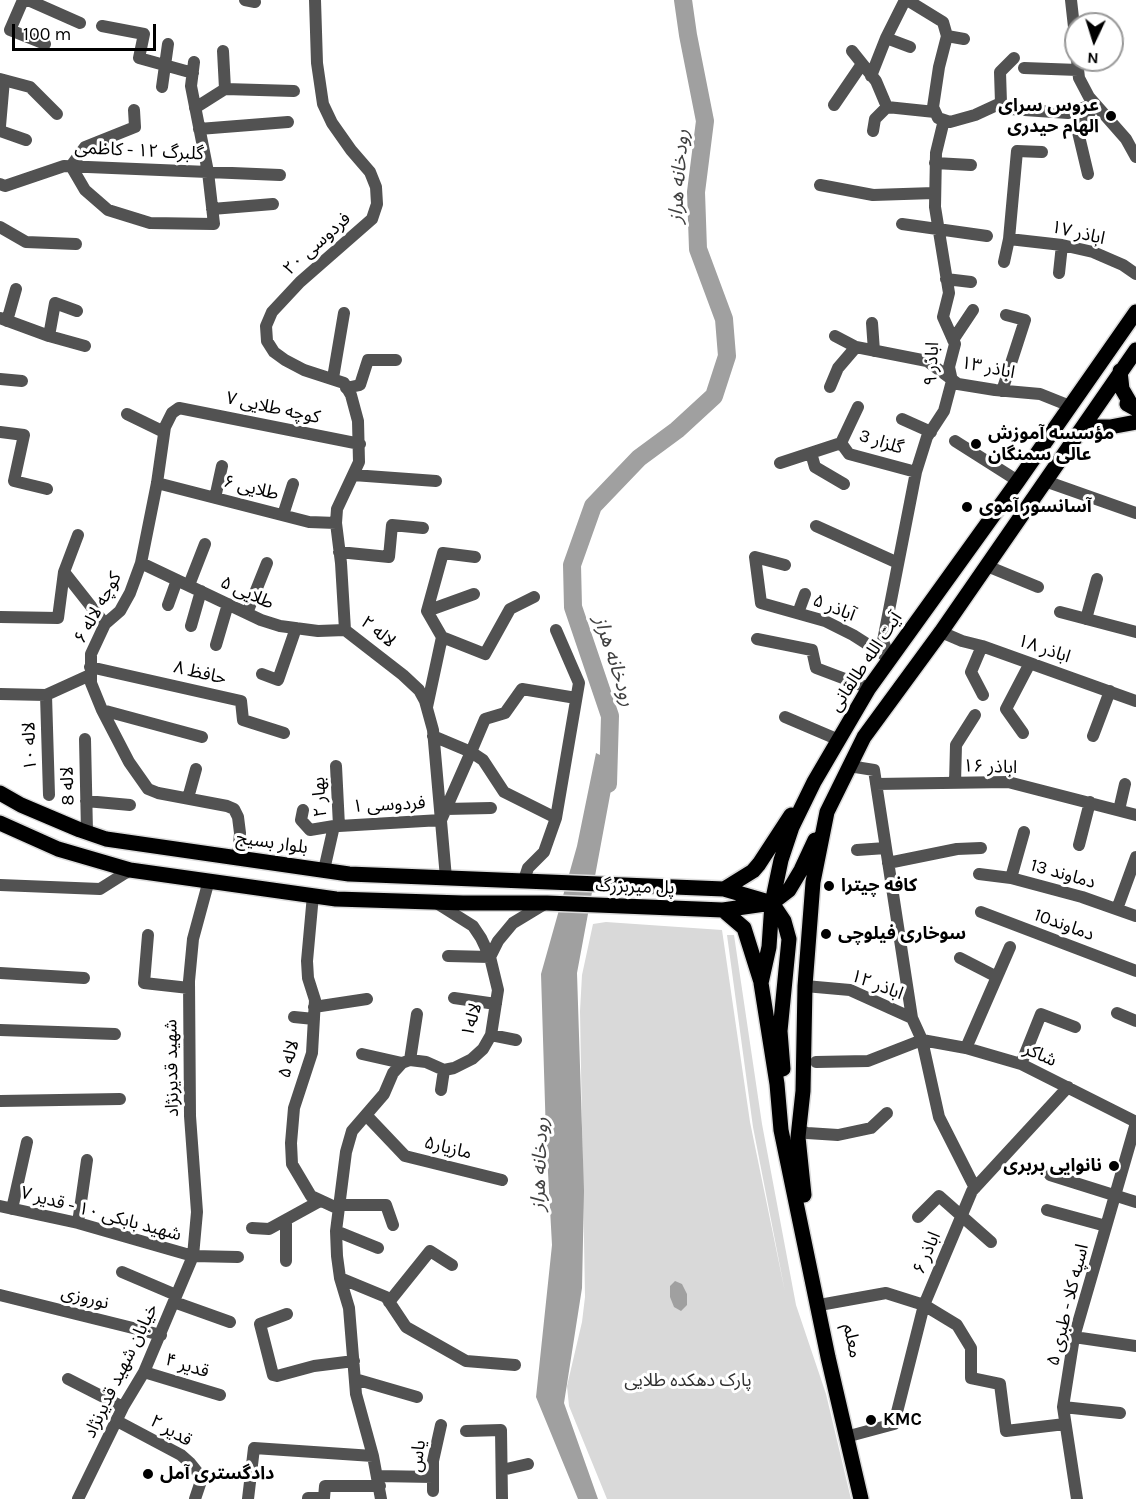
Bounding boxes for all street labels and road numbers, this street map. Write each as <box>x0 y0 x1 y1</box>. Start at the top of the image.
street label: گلبرگ ۱۲ - کاظمی <box>74 137 204 165</box>
street label: فردوسی ۲۰ <box>279 208 355 280</box>
street label: اباذر ۱۷ <box>1049 216 1107 250</box>
street label: اباذر ۹ <box>920 341 944 387</box>
street label: اباذر ۱۳ <box>959 352 1017 384</box>
street label: کوچه طلایی ۷ <box>224 387 322 429</box>
street label: گلزار 3 <box>856 425 906 459</box>
street label: طلایی ۶ <box>221 471 281 505</box>
street label: کوچه لاله ۶ <box>70 569 126 647</box>
street label: طلایی ۵ <box>217 572 277 614</box>
street label: آباذر ۵ <box>810 590 858 626</box>
street label: آیت الله طالقانی <box>825 608 907 716</box>
street label: لاله ۲ <box>356 612 400 652</box>
street label: اباذر ۱۸ <box>1015 630 1073 668</box>
street label: حافظ ۸ <box>172 656 228 690</box>
street label: لاله ۱۰ <box>18 721 42 771</box>
street label: اباذر ۱۶ <box>962 755 1018 779</box>
street label: لاله 8 <box>57 766 79 806</box>
street label: بهار ۲ <box>308 776 332 818</box>
street label: فردوسی ۱ <box>352 792 426 818</box>
street label: بلوار بسیج <box>235 827 309 859</box>
street label: دماوند 13 <box>1028 854 1098 894</box>
street label: پل میربزرگ <box>595 875 675 899</box>
street label: دماوند10 <box>1031 904 1097 946</box>
street label: اباذر ۱۲ <box>848 965 906 1005</box>
street label: لاله۱ <box>457 1001 487 1039</box>
street label: شهید قدیرنژاد <box>160 1019 184 1117</box>
street label: لاله ۵ <box>274 1038 304 1080</box>
street label: شاکر <box>1020 1038 1060 1072</box>
street label: مازیار۵ <box>422 1132 474 1164</box>
street label: شهید بابکی ۱۰ - قدیر ۷ <box>18 1182 184 1246</box>
street label: اباذر ۶ <box>908 1228 946 1278</box>
street label: اسپه کلا - طبری ۵ <box>1042 1242 1094 1368</box>
street label: نوروزی <box>59 1282 111 1314</box>
street label: خيابان شهيد قديرنژاد <box>79 1300 163 1442</box>
street label: معلم <box>838 1322 866 1360</box>
street label: قدیر ۴ <box>162 1349 212 1383</box>
street label: قدیر ۲ <box>146 1410 196 1452</box>
street label: یاس <box>405 1439 431 1473</box>

